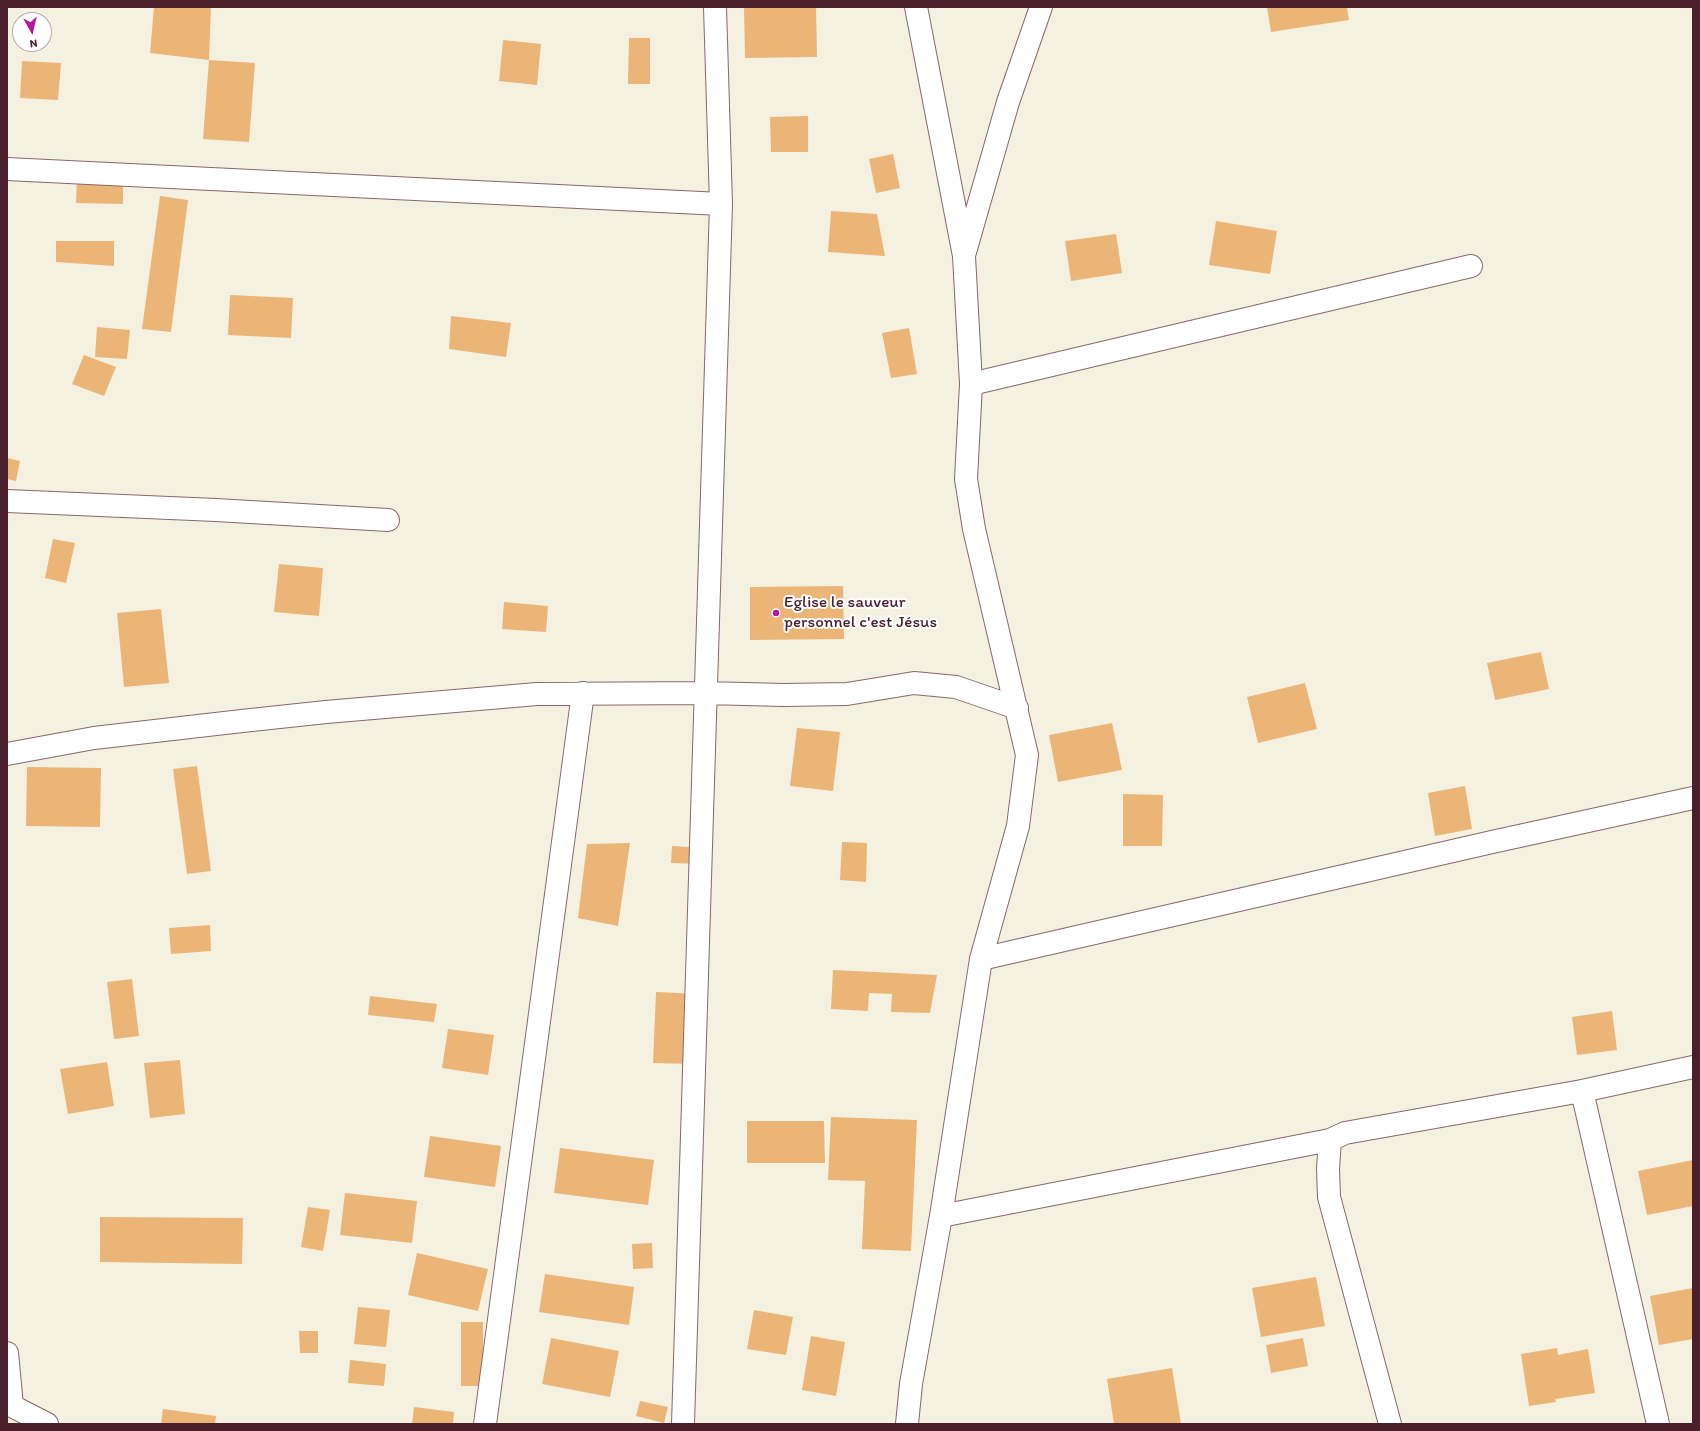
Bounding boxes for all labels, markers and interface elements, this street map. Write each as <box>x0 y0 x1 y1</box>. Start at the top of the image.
north arrow <box>12 12 52 52</box>
text: N <box>29 36 38 50</box>
place label: Eglise le sauveur personnel c'est Jésus <box>784 593 937 633</box>
marker: Eglise le sauveur personnel c'est Jésus <box>771 608 781 618</box>

